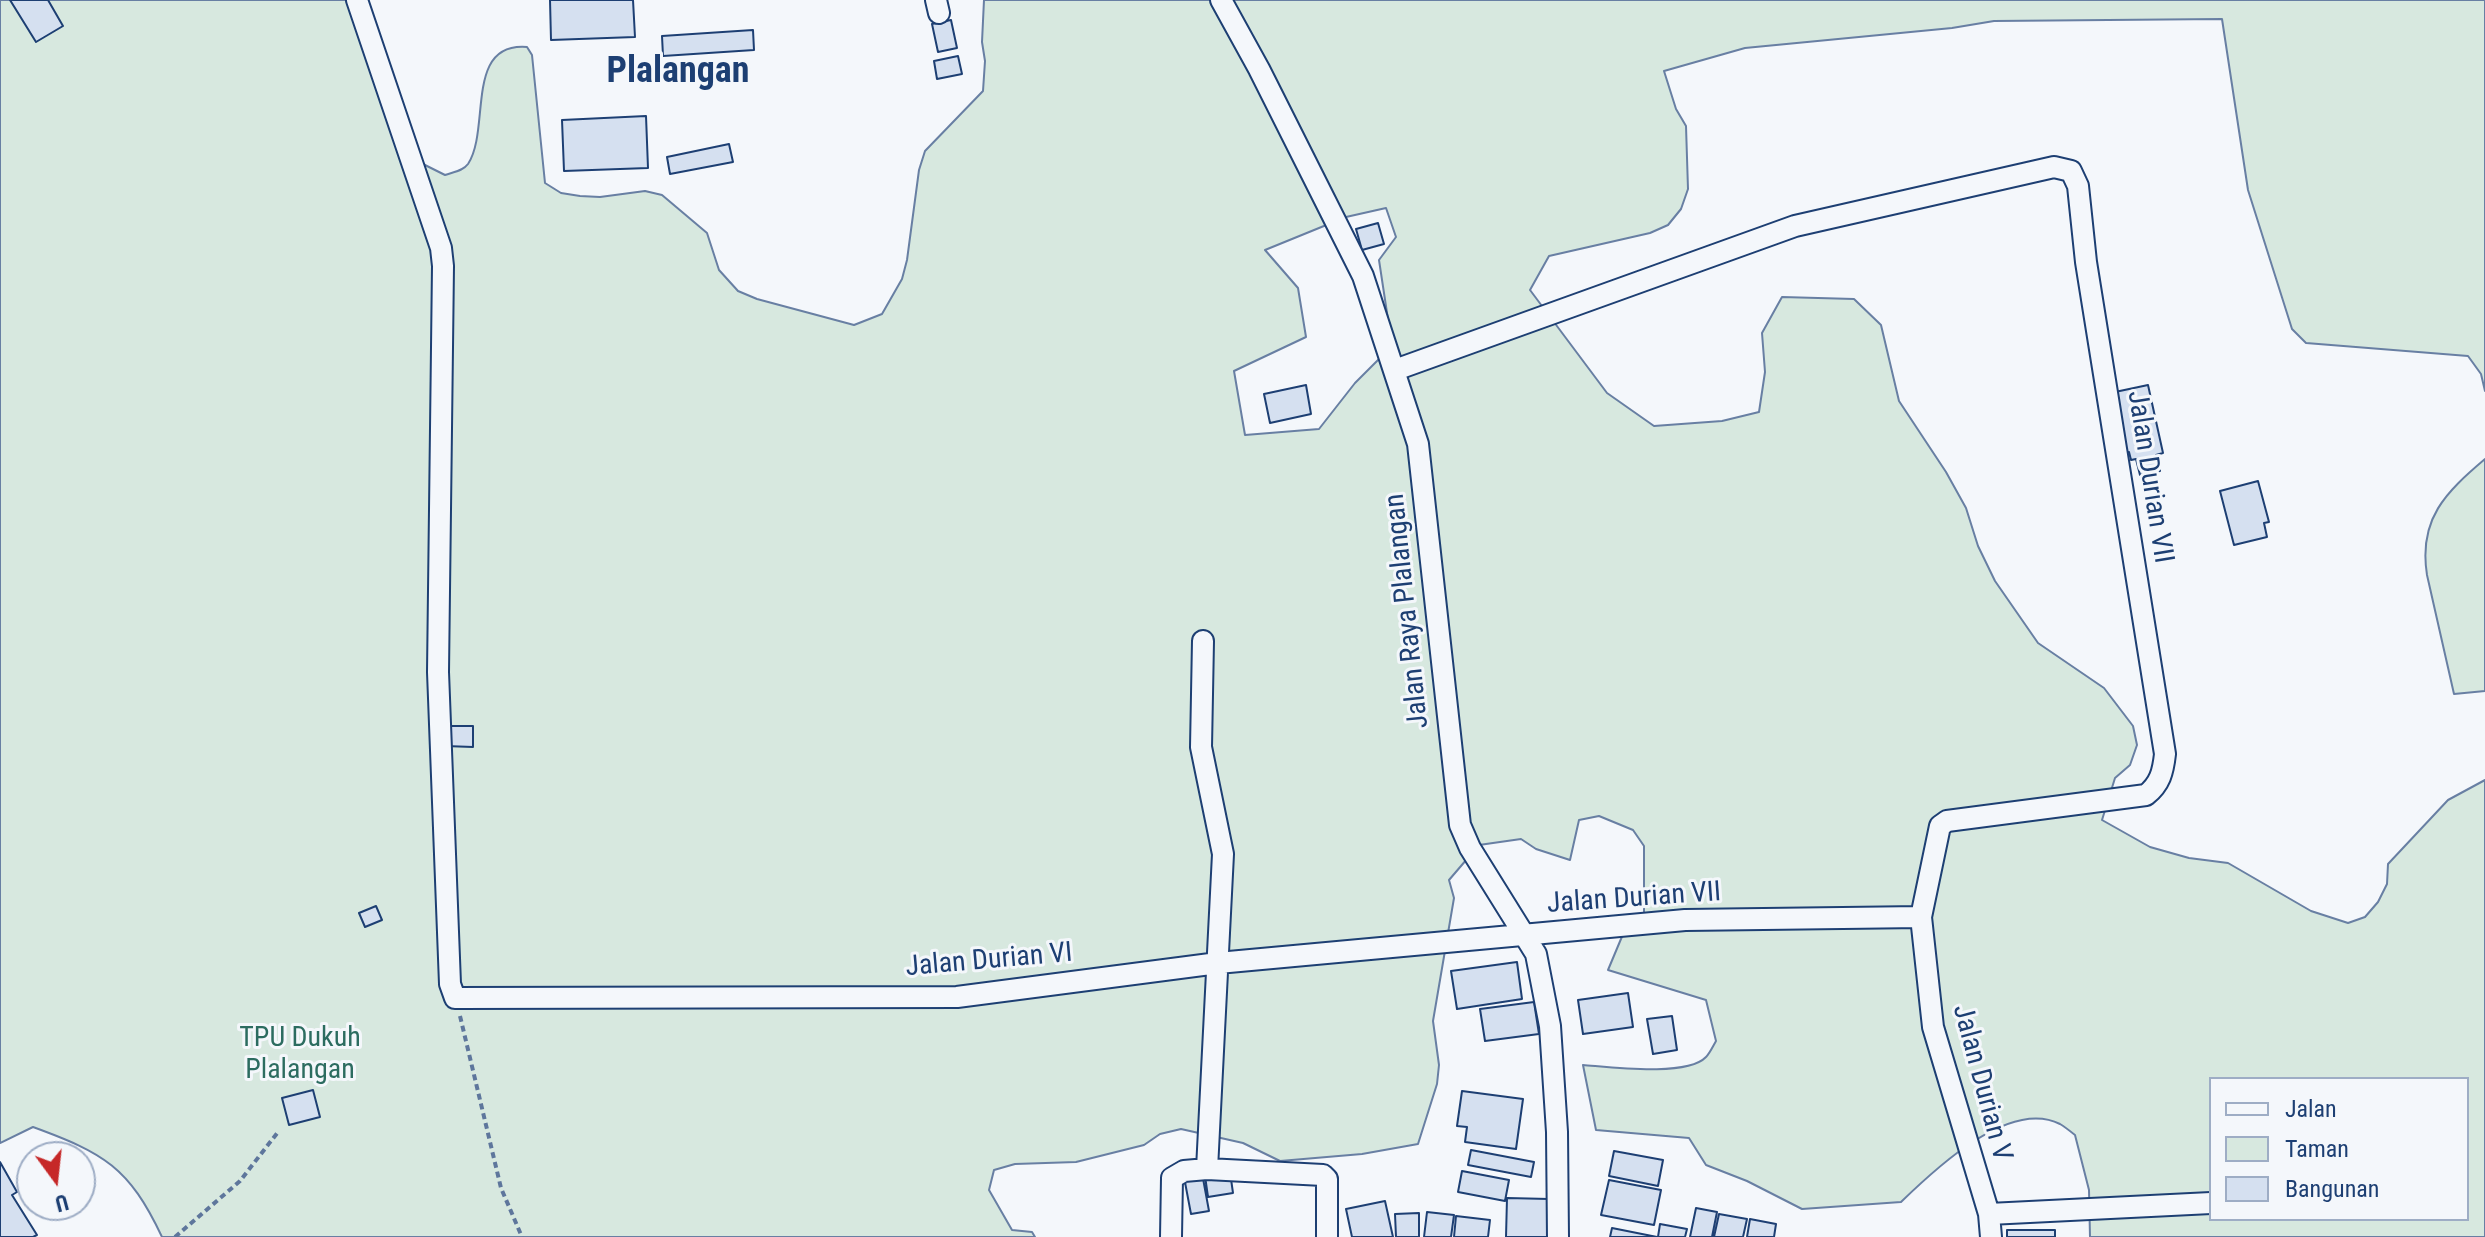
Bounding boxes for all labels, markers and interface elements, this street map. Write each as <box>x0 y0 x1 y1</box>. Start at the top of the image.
district label: Plalangan <box>606 51 750 95</box>
street label: Jalan Durian VII <box>2119 388 2179 566</box>
street label: Jalan Raya Plalangan <box>1379 492 1437 730</box>
street label: Jalan Durian VII <box>1546 876 1722 922</box>
street label: Jalan Durian VI <box>904 937 1074 985</box>
street label: Jalan Durian V <box>1944 1001 2018 1165</box>
park label: TPU Dukuh Plalangan <box>239 1022 361 1088</box>
legend <box>2209 1077 2469 1221</box>
text: Jalan <box>2285 1095 2337 1123</box>
text: Taman <box>2285 1135 2349 1163</box>
north arrow <box>16 1141 96 1221</box>
text: Bangunan <box>2285 1175 2379 1203</box>
text: U <box>53 1189 71 1216</box>

